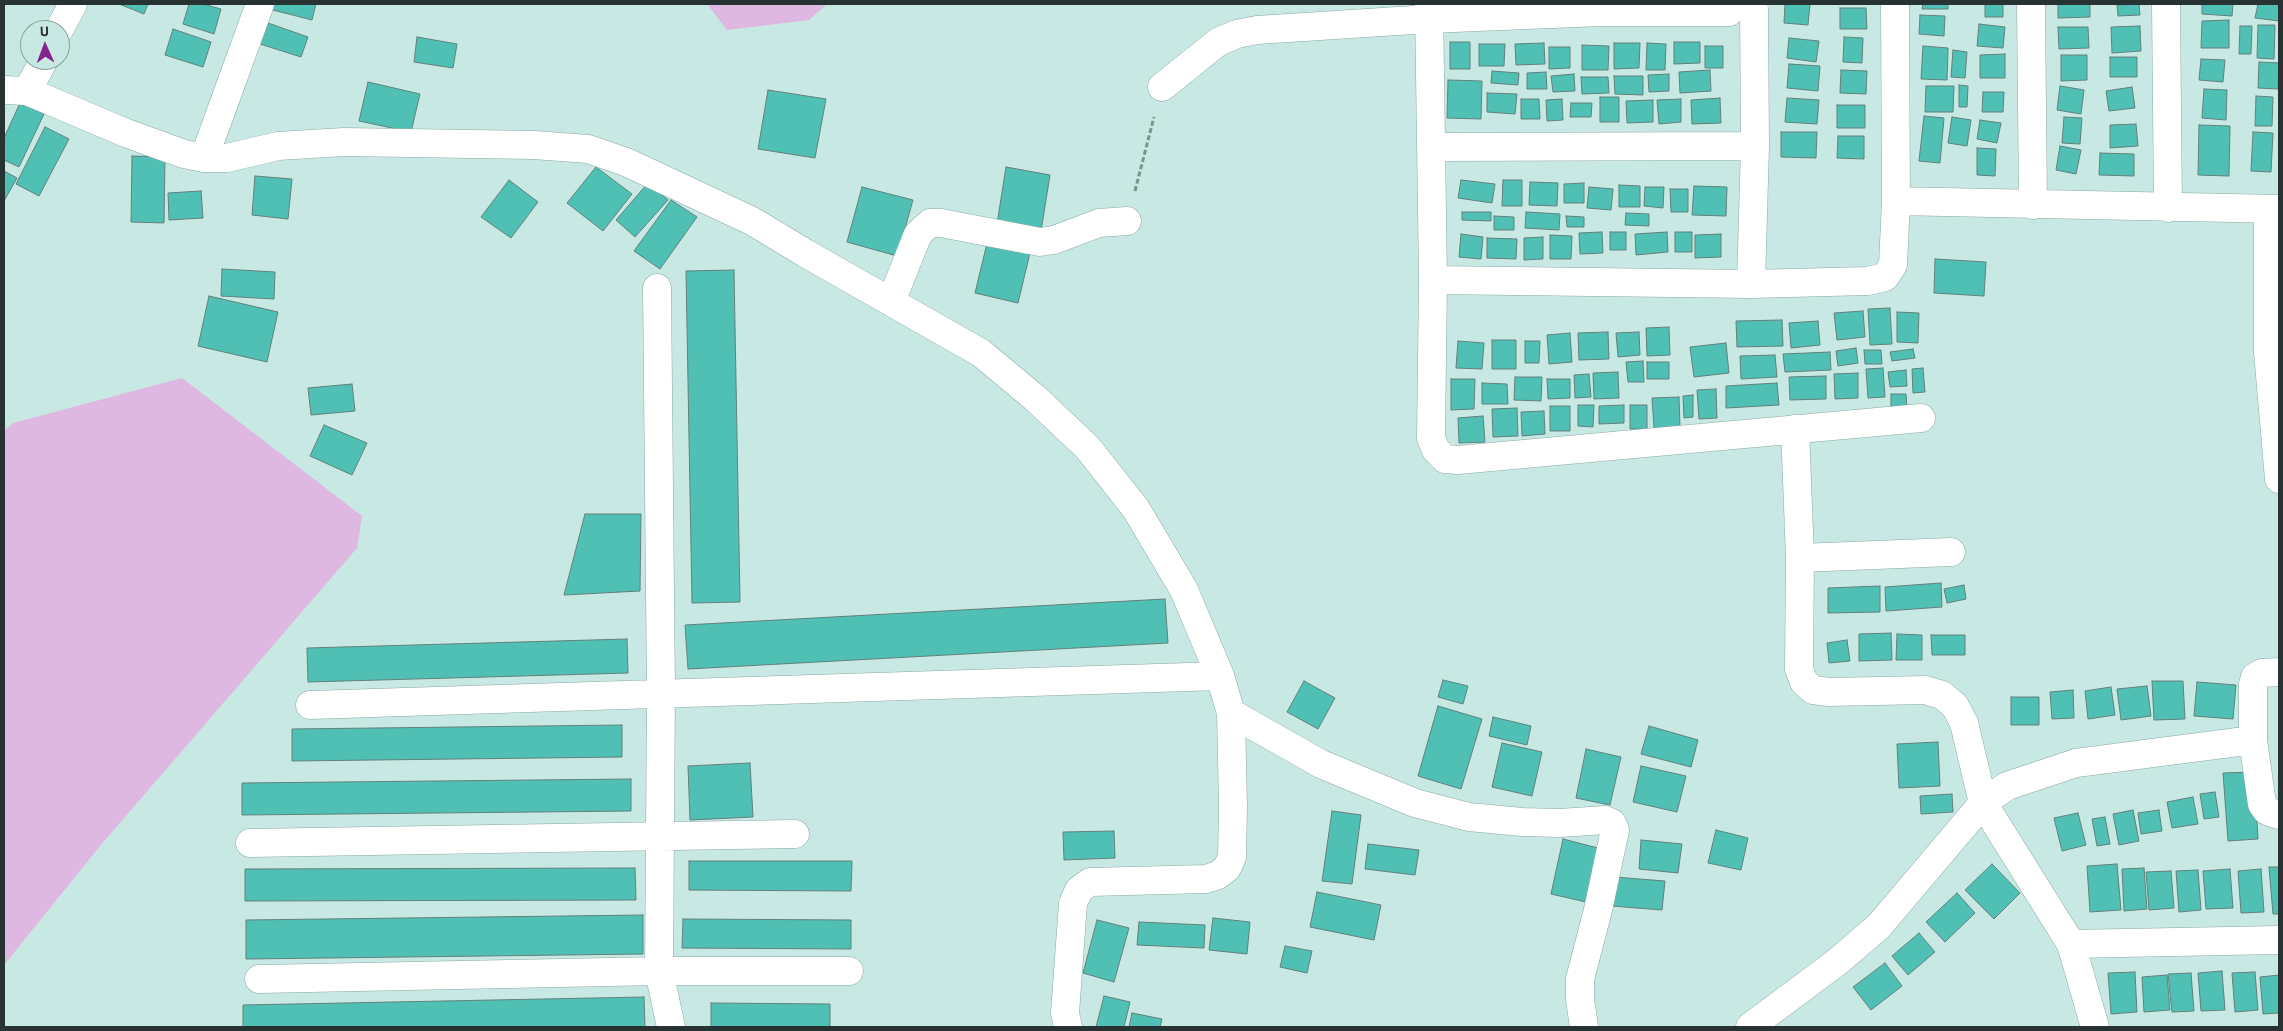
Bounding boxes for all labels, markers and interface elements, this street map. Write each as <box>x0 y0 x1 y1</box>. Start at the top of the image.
north arrow <box>20 20 70 70</box>
text: U <box>40 20 49 41</box>

